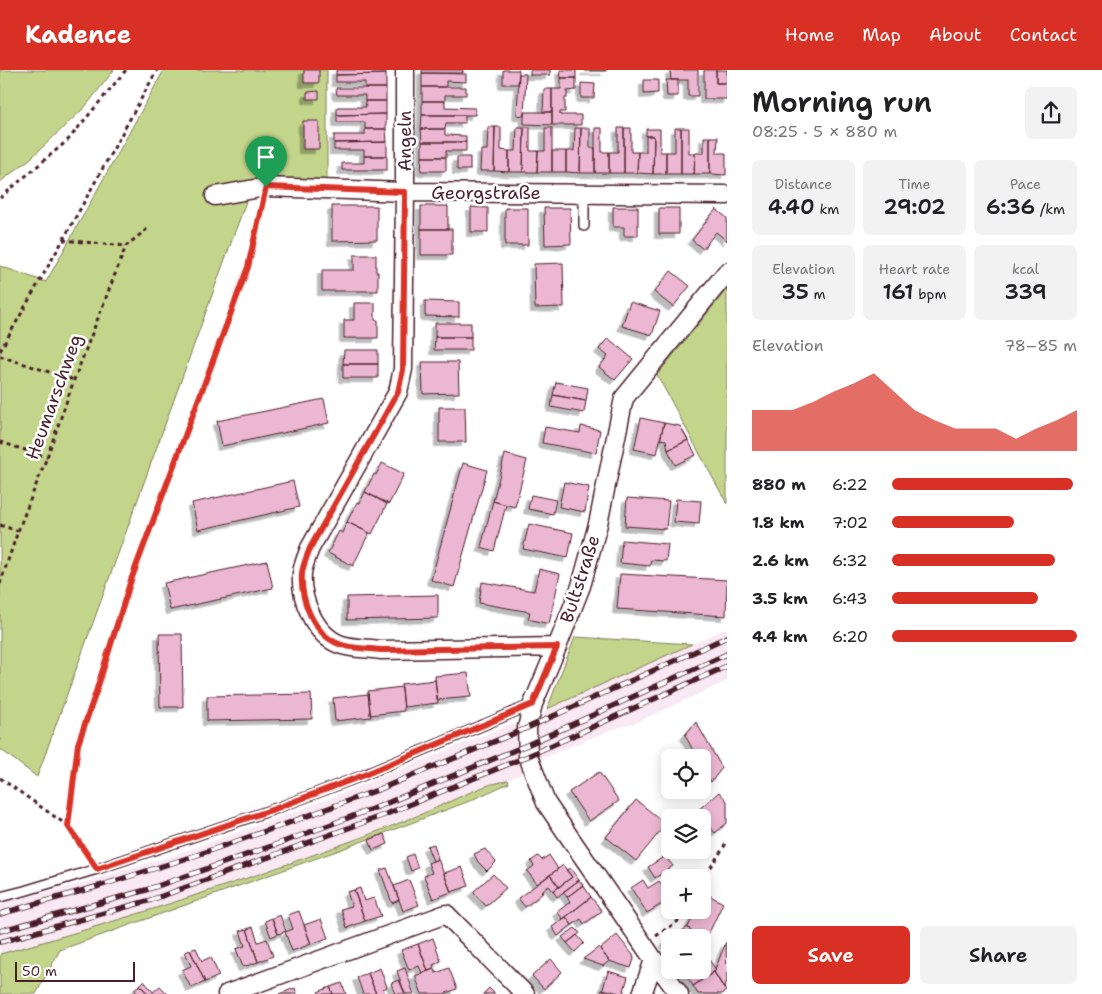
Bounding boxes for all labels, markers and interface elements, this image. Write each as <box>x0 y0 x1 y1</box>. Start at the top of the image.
text: Kadence <box>25 19 131 51</box>
text: Home <box>785 23 834 47</box>
text: Map <box>862 23 901 47</box>
text: About <box>929 23 982 47</box>
text: Contact <box>1010 23 1077 47</box>
text: Morning run <box>752 83 932 121</box>
button: share <box>1025 87 1077 139</box>
street label: Angeln <box>393 110 417 172</box>
text: 08:25 · 5 × 880 m <box>752 121 897 142</box>
pin <box>245 136 287 187</box>
icon: arrive <box>252 143 280 171</box>
text: Distance <box>775 175 832 193</box>
text: Time <box>898 175 931 193</box>
text: Pace <box>1010 175 1041 193</box>
street label: Georgstraße <box>431 181 541 205</box>
text: 4.40 <box>768 193 815 221</box>
text: 29:02 <box>883 193 946 221</box>
text: 6:36 <box>986 193 1035 221</box>
text: km <box>815 200 839 218</box>
text: /km <box>1035 200 1065 218</box>
text: Elevation <box>772 260 835 278</box>
text: Heart rate <box>879 260 950 278</box>
text: kcal <box>1012 260 1039 278</box>
text: 35 <box>781 278 809 306</box>
text: 161 <box>883 278 914 306</box>
text: 339 <box>1004 278 1047 306</box>
text: m <box>809 285 826 303</box>
text: bpm <box>914 285 946 303</box>
street label: Heumarschweg <box>20 331 88 463</box>
text: Elevation <box>752 335 824 356</box>
text: 78–85 m <box>1004 335 1077 356</box>
text: 880 m <box>752 474 806 495</box>
text: 6:22 <box>832 474 868 495</box>
text: 1.8 km <box>752 512 804 533</box>
text: 7:02 <box>832 512 868 533</box>
street label: Bultstraße <box>555 532 605 626</box>
text: 2.6 km <box>752 550 809 571</box>
text: 6:32 <box>832 550 868 571</box>
text: 3.5 km <box>752 588 808 609</box>
text: 6:43 <box>832 588 867 609</box>
text: 4.4 km <box>752 626 808 647</box>
text: 6:20 <box>832 626 868 647</box>
map controls <box>661 749 711 979</box>
button: locate <box>661 749 711 799</box>
button: layers <box>661 809 711 859</box>
button: + <box>661 869 711 919</box>
button: Save <box>752 926 910 984</box>
button: Share <box>920 926 1077 984</box>
button: − <box>661 929 711 979</box>
scale bar <box>15 959 135 982</box>
text: 50 m <box>22 962 57 980</box>

